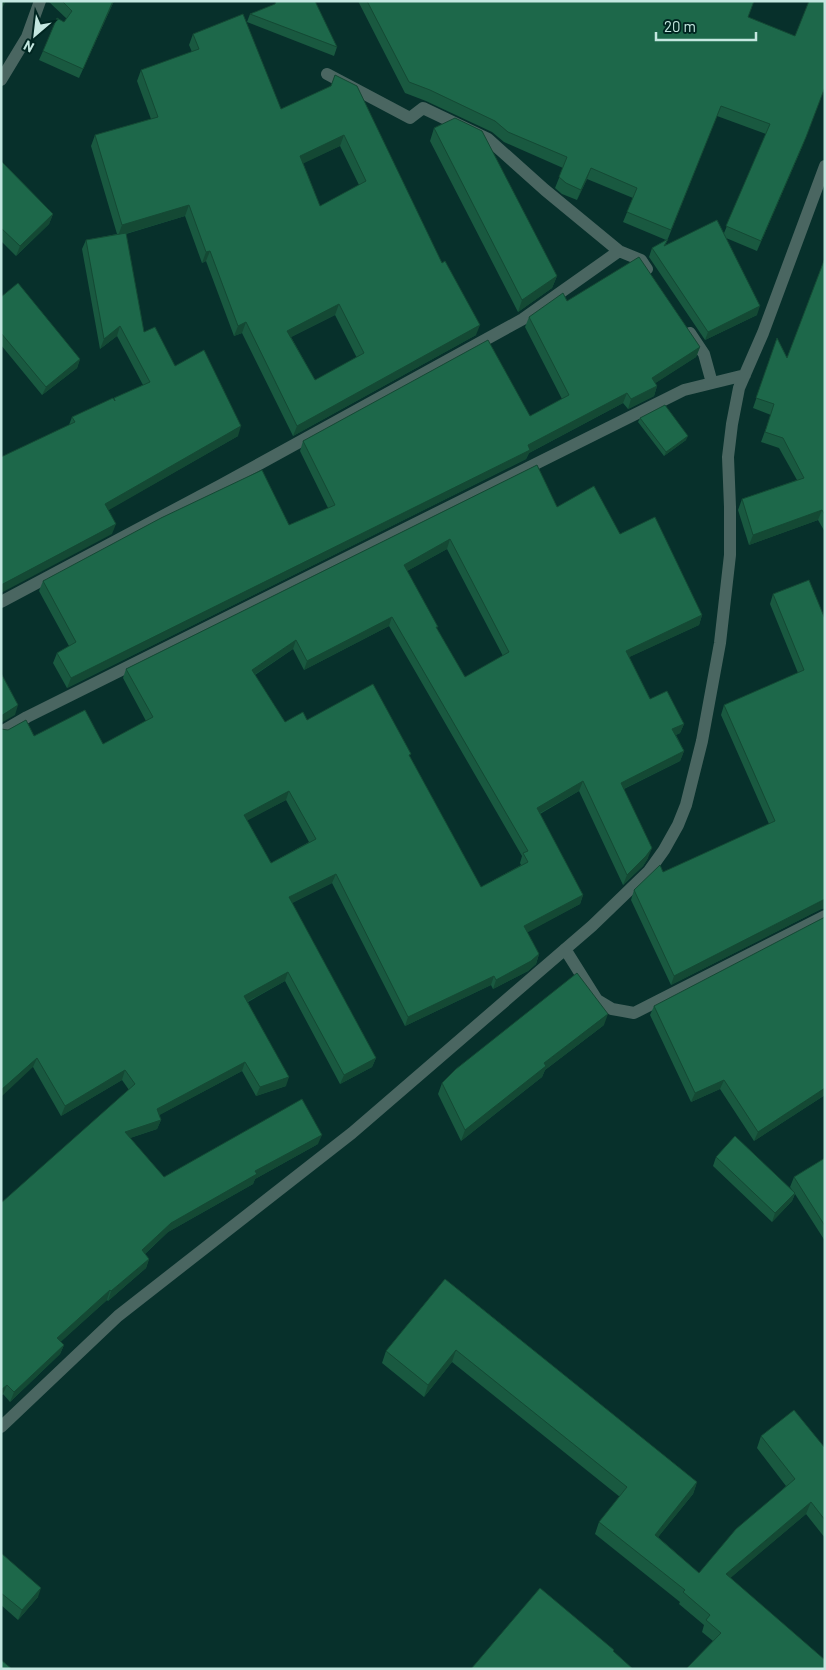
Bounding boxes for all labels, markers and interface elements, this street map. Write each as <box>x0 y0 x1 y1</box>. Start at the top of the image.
north arrow <box>10 10 60 60</box>
scale bar <box>656 10 756 42</box>
text: 20 m <box>664 17 696 35</box>
text: N <box>21 37 37 57</box>

